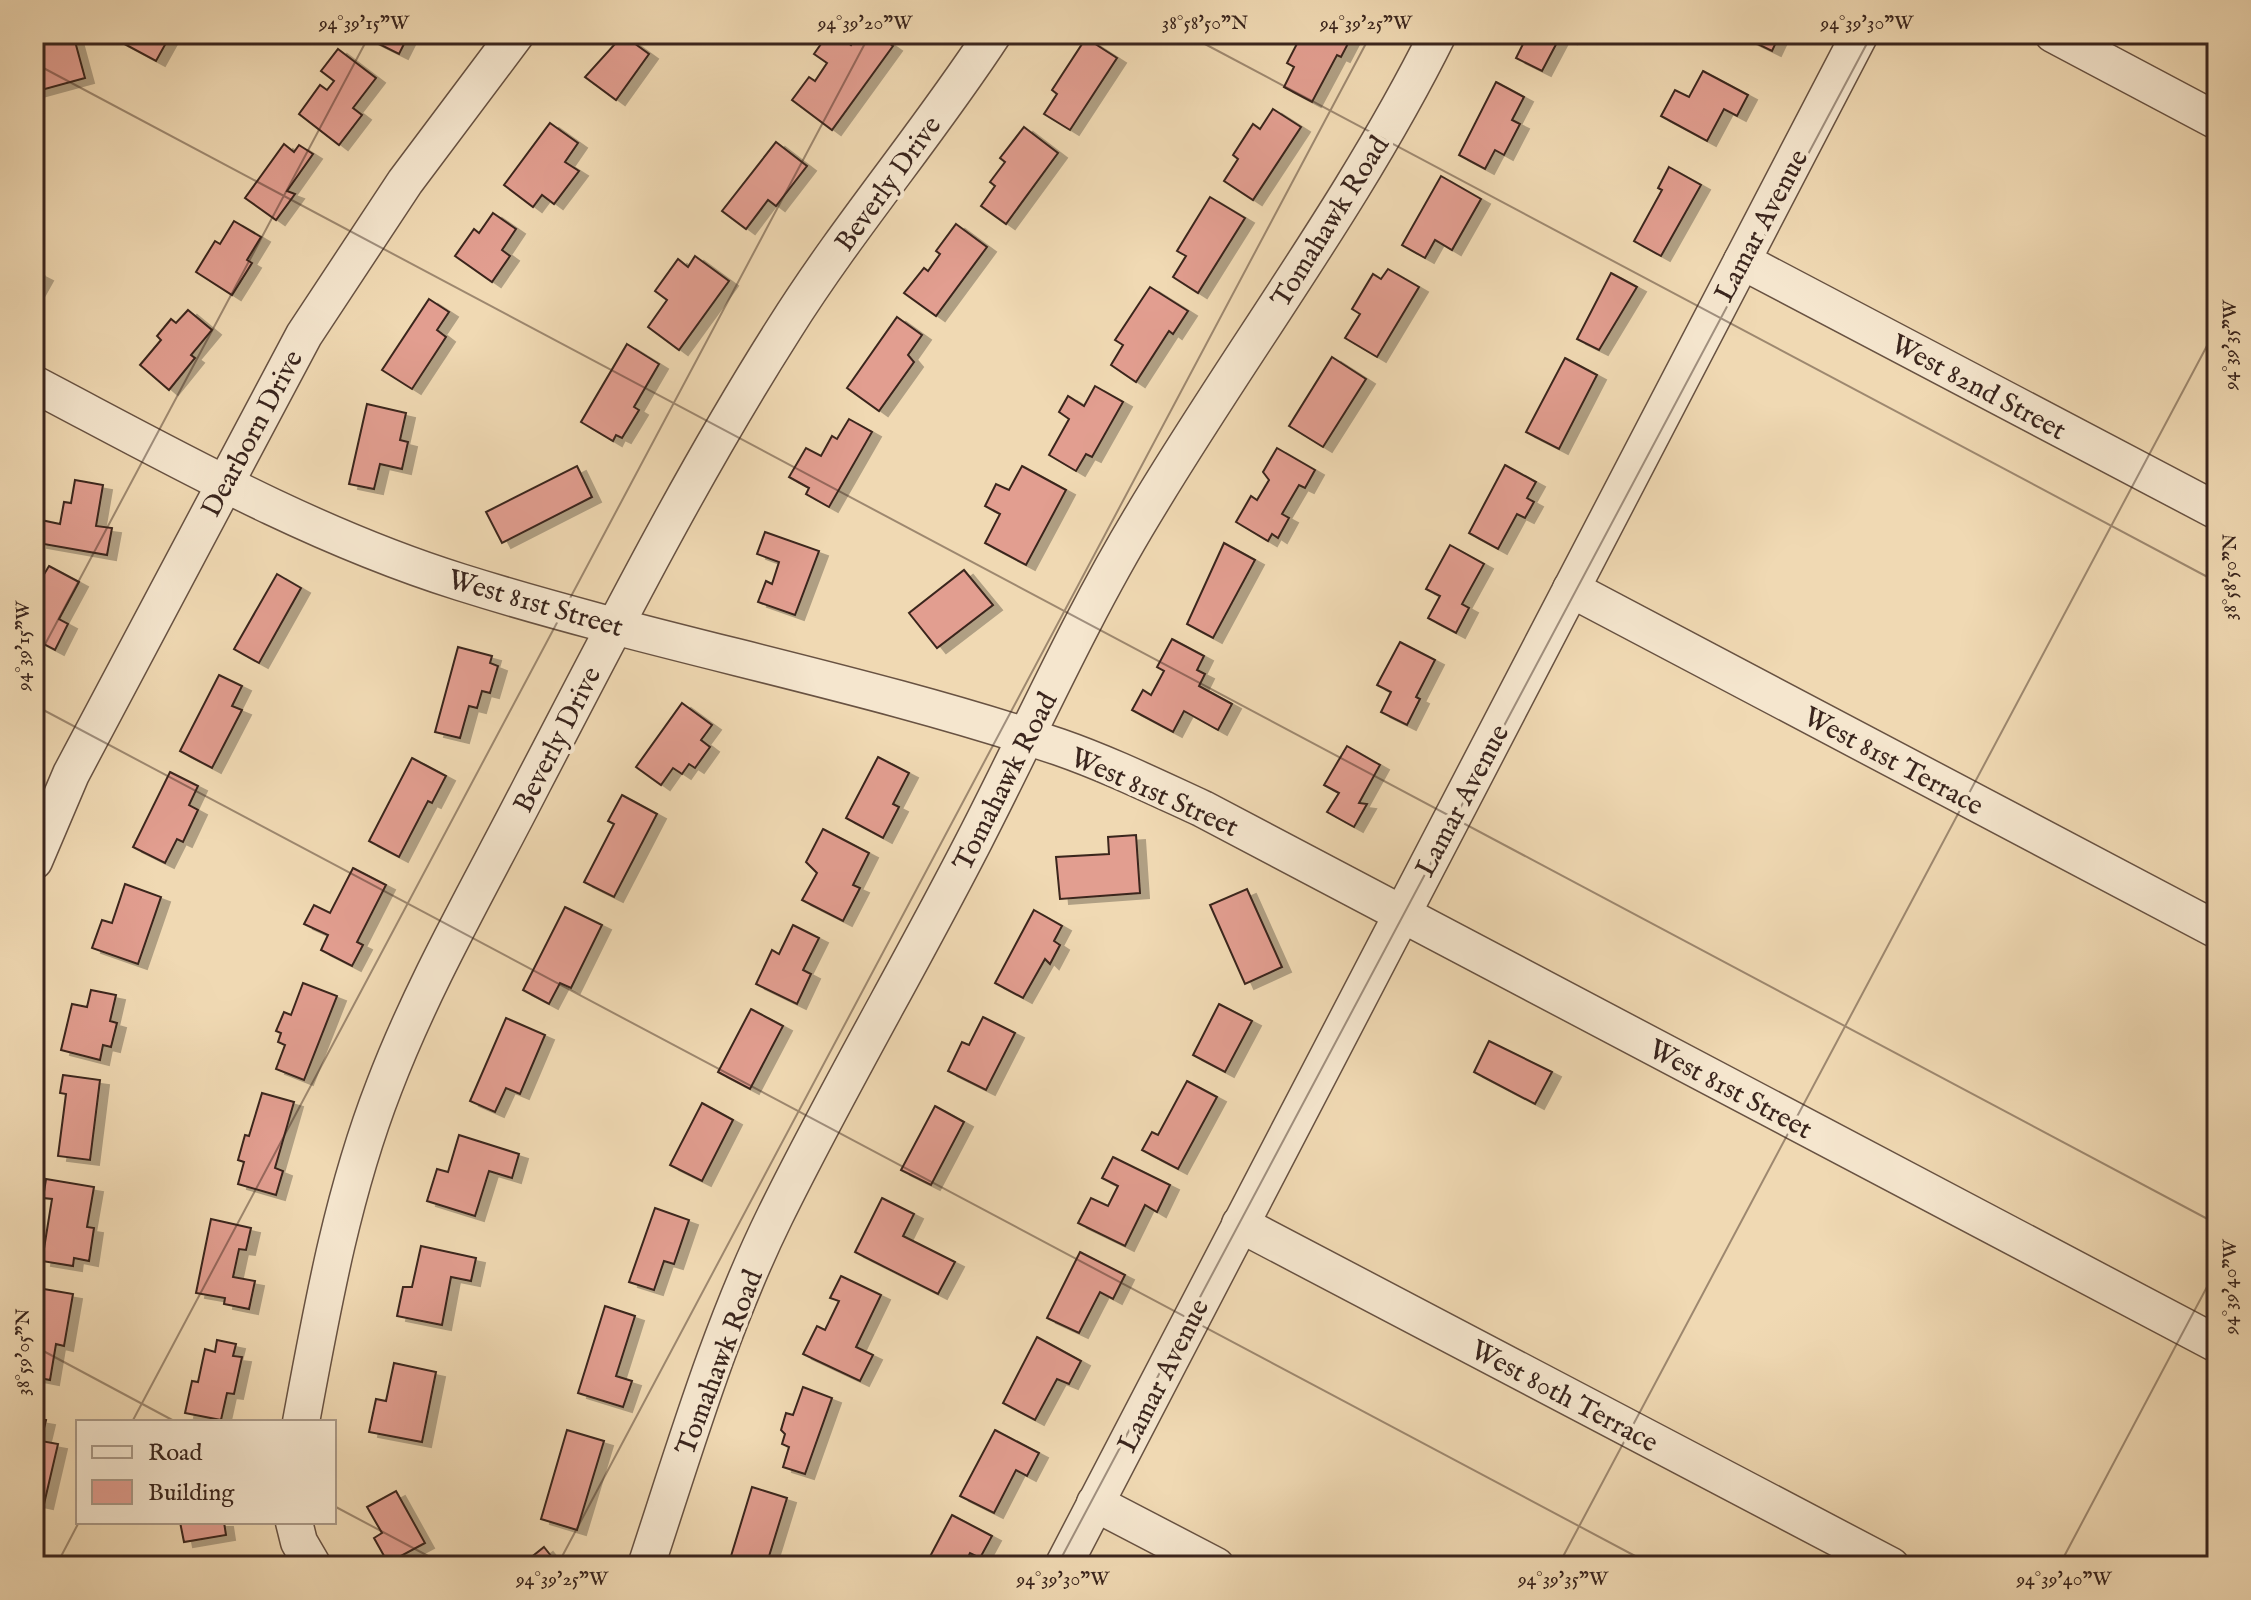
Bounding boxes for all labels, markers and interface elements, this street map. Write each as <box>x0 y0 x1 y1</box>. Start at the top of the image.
text: 94°39'15"W <box>318 11 410 36</box>
text: 94°39'20"W <box>817 11 913 36</box>
text: 38°58'50"N <box>1162 11 1248 36</box>
text: 94°39'25"W <box>1319 11 1413 36</box>
text: 94°39'30"W <box>1820 11 1914 36</box>
street label: Beverly Drive <box>828 110 950 259</box>
street label: Tomahawk Road <box>1264 130 1398 315</box>
street label: Lamar Avenue <box>1707 144 1817 308</box>
text: 94°39'35"W <box>2218 299 2243 391</box>
street label: West 82nd Street <box>1884 327 2072 449</box>
street label: Dearborn Drive <box>195 345 312 524</box>
text: 38°58'50"N <box>2218 534 2243 620</box>
street label: West 81st Street <box>444 563 627 646</box>
text: 94°39'15"W <box>11 600 36 692</box>
street label: Beverly Drive <box>506 661 610 819</box>
street label: Tomahawk Road <box>946 687 1066 877</box>
street label: West 81st Terrace <box>1797 700 1989 824</box>
street label: Lamar Avenue <box>1408 719 1518 883</box>
street label: West 81st Street <box>1065 741 1244 846</box>
street label: West 81st Street <box>1642 1032 1818 1148</box>
text: 94°39'40"W <box>2218 1239 2243 1336</box>
street label: Tomahawk Road <box>669 1265 772 1461</box>
street label: Lamar Avenue <box>1111 1293 1218 1459</box>
text: 38°59'05"N <box>11 1308 36 1396</box>
street label: West 80th Terrace <box>1464 1333 1664 1461</box>
legend <box>76 1420 336 1524</box>
text: Road <box>148 1438 202 1469</box>
text: Building <box>148 1478 235 1509</box>
text: 94°39'25"W <box>515 1567 609 1592</box>
text: 94°39'30"W <box>1016 1567 1110 1592</box>
text: 94°39'35"W <box>1517 1567 1609 1592</box>
text: 94°39'40"W <box>2015 1567 2112 1592</box>

